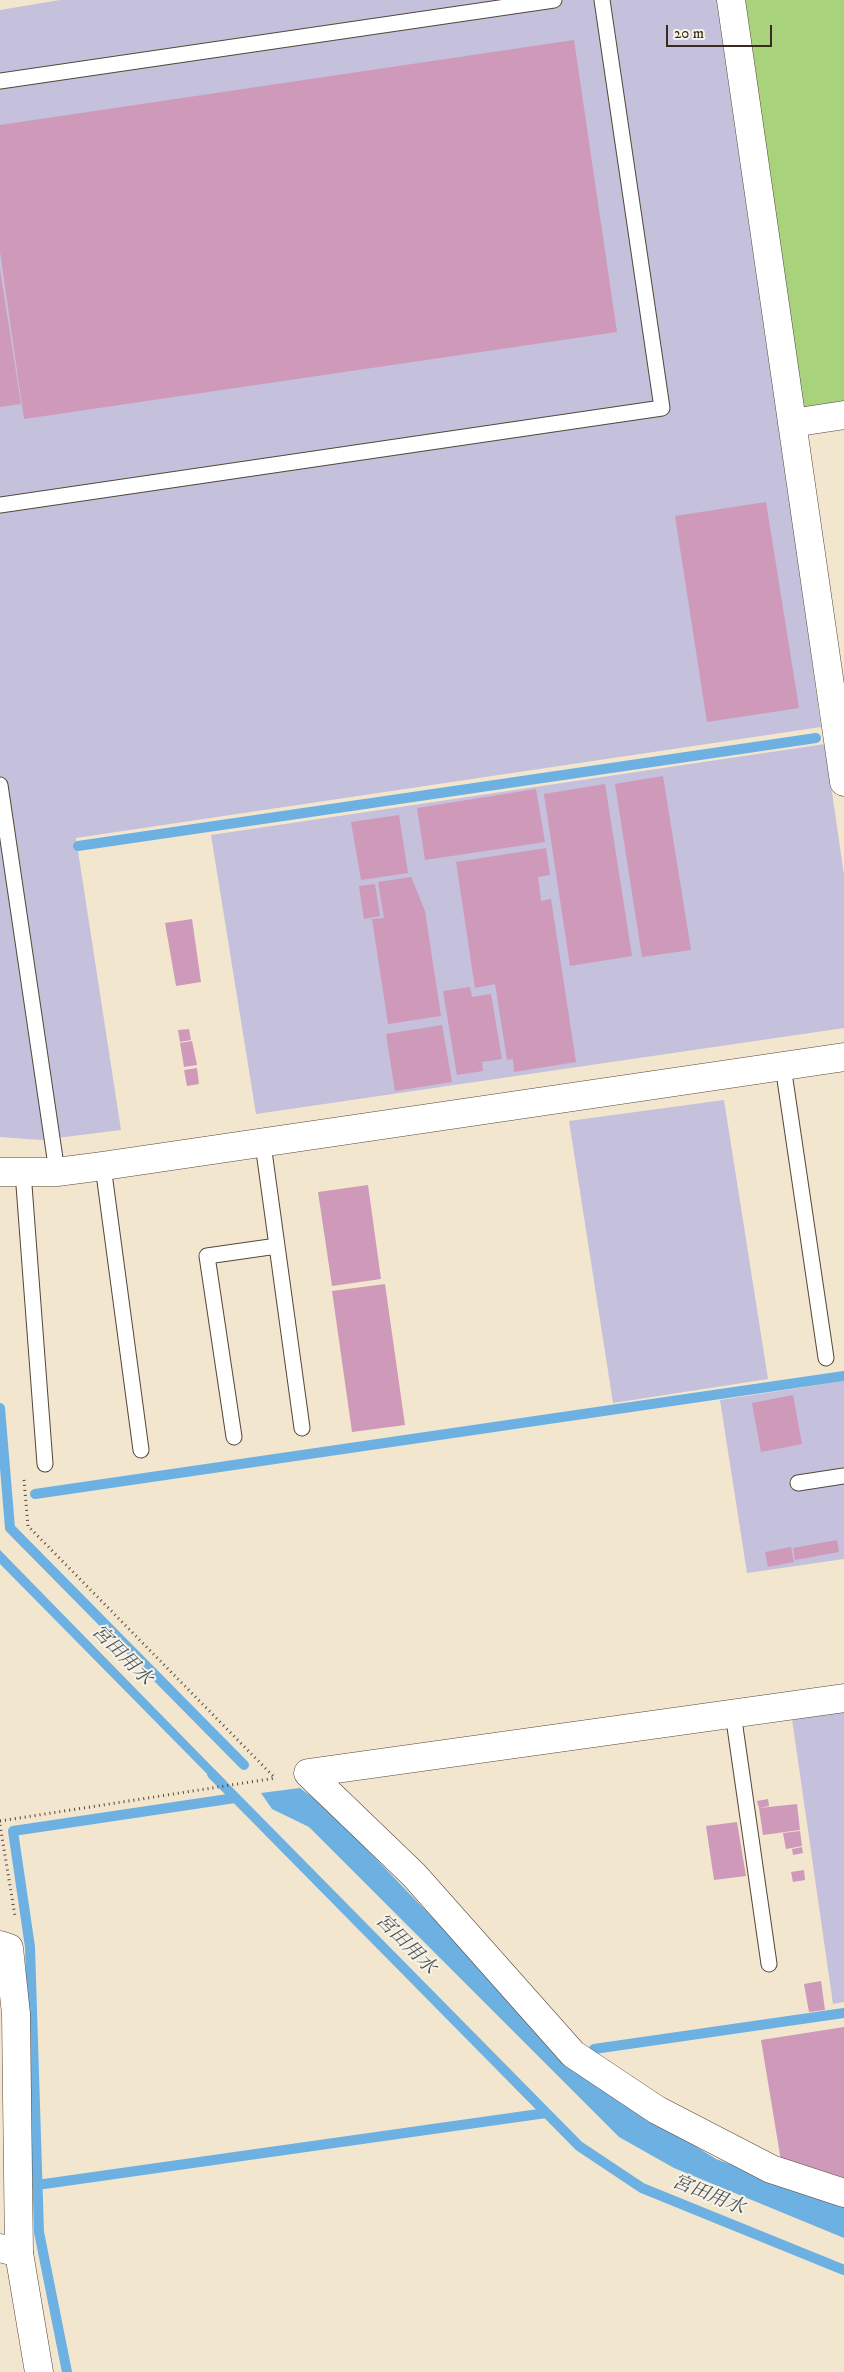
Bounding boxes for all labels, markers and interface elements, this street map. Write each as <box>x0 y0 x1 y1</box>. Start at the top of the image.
scale bar <box>669 15 775 47</box>
text: 20 m <box>674 24 704 43</box>
water label: 宮田用水 <box>86 1621 156 1691</box>
water label: 宮田用水 <box>370 1910 440 1980</box>
water label: 宮田用水 <box>668 2171 748 2221</box>

